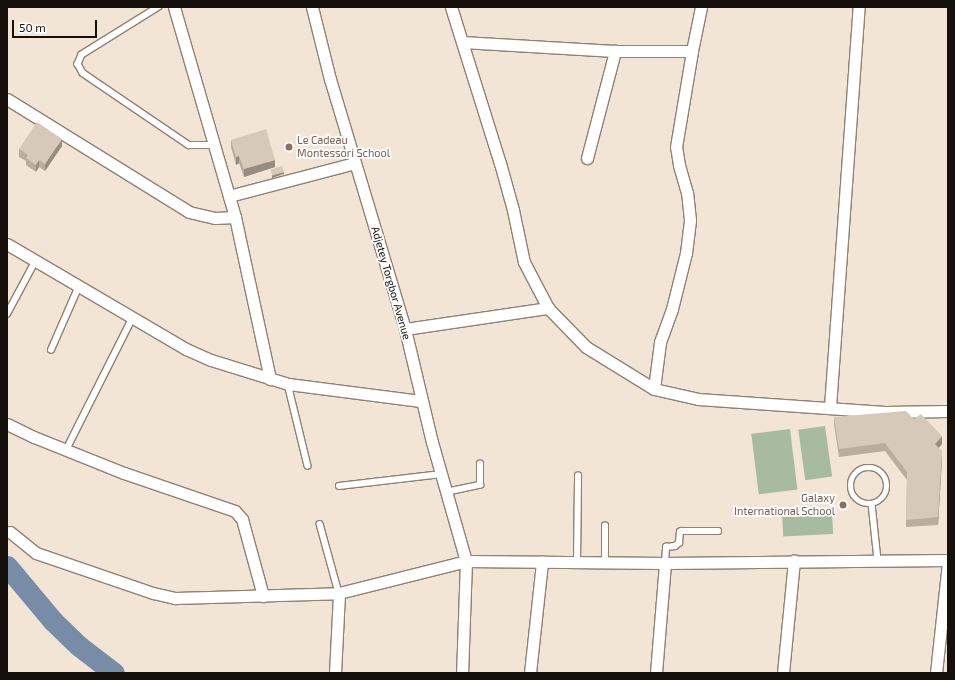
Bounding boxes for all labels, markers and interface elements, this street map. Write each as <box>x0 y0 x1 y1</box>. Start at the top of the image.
scale bar <box>14 12 99 38</box>
text: 50 m <box>19 20 46 34</box>
place label: Le Cadeau Montessori School <box>297 134 390 160</box>
marker: Le Cadeau Montessori School <box>284 142 294 152</box>
street label: Adjetey Torgbor Avenue <box>368 224 414 342</box>
place label: Galaxy International School <box>734 492 835 518</box>
marker: Galaxy International School <box>838 500 848 510</box>

